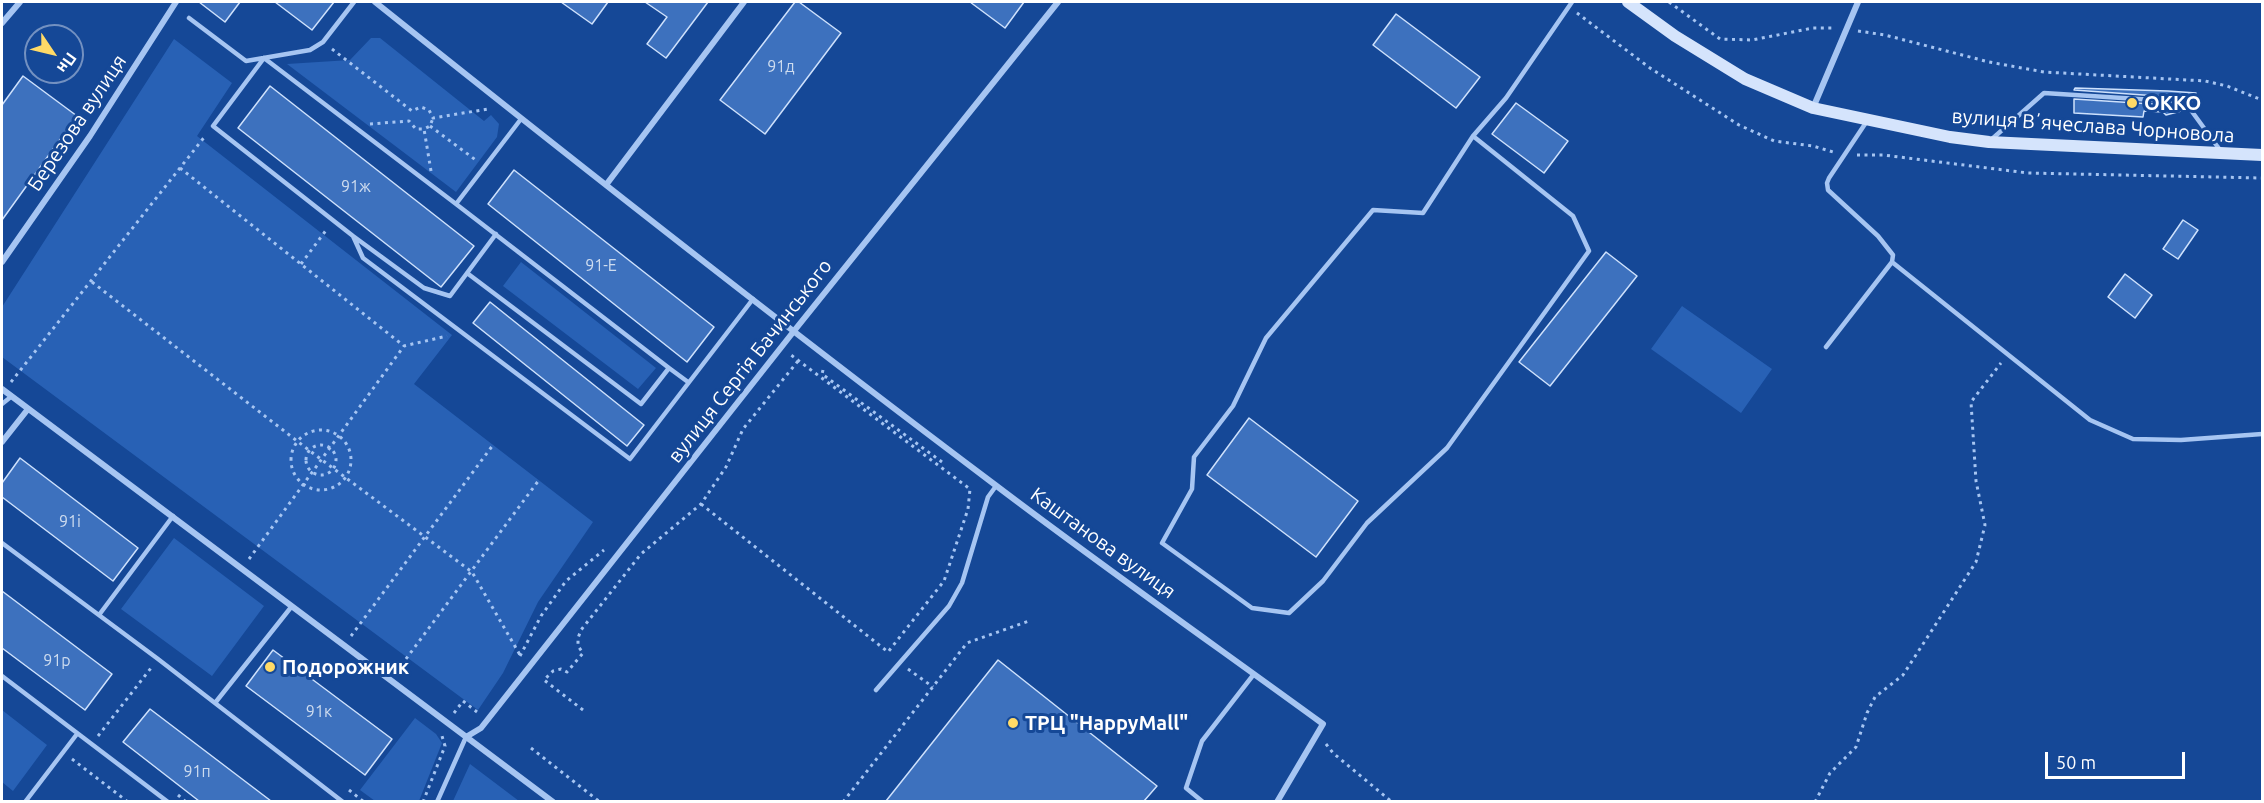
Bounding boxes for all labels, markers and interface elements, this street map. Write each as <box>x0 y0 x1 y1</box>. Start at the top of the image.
north arrow <box>24 24 84 84</box>
text: Пн <box>54 49 81 77</box>
street label: Березова вулиця <box>22 50 132 196</box>
house number: 91д <box>767 57 795 77</box>
place label: ОККО <box>2144 91 2201 115</box>
marker: ОККО <box>2125 96 2139 110</box>
street label: вулиця Вʼячеслава Чорновола <box>1951 104 2235 148</box>
house number: 91ж <box>341 177 371 197</box>
street label: вулиця Сергія Бачинського <box>663 254 837 468</box>
house number: 91-Е <box>585 256 617 276</box>
street label: Каштанова вулиця <box>1026 482 1180 604</box>
house number: 91і <box>59 512 81 532</box>
house number: 91р <box>43 651 71 671</box>
place label: Подорожник <box>282 655 409 679</box>
marker: Подорожник <box>263 660 277 674</box>
house number: 91к <box>306 702 332 722</box>
place label: ТРЦ "HappyMall" <box>1025 711 1188 735</box>
marker: ТРЦ "HappyMall" <box>1006 716 1020 730</box>
scale bar <box>2048 740 2188 778</box>
text: 50 m <box>2056 752 2096 772</box>
house number: 91п <box>183 762 211 782</box>

